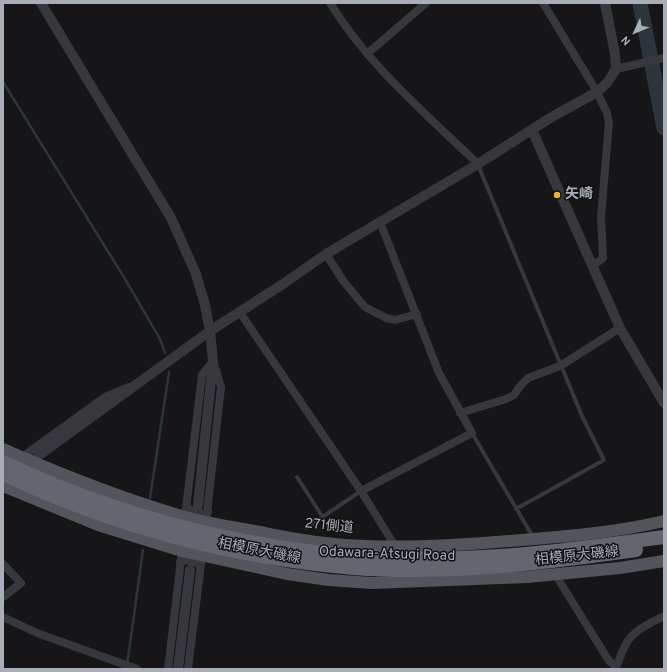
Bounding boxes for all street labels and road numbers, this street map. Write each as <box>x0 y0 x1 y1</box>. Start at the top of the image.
street label: 271側道 <box>304 516 354 538</box>
street label: 相模原大磯線 <box>216 536 302 568</box>
street label: Odawara-Atsugi Road <box>319 544 455 566</box>
street label: 相模原大磯線 <box>534 544 620 570</box>

